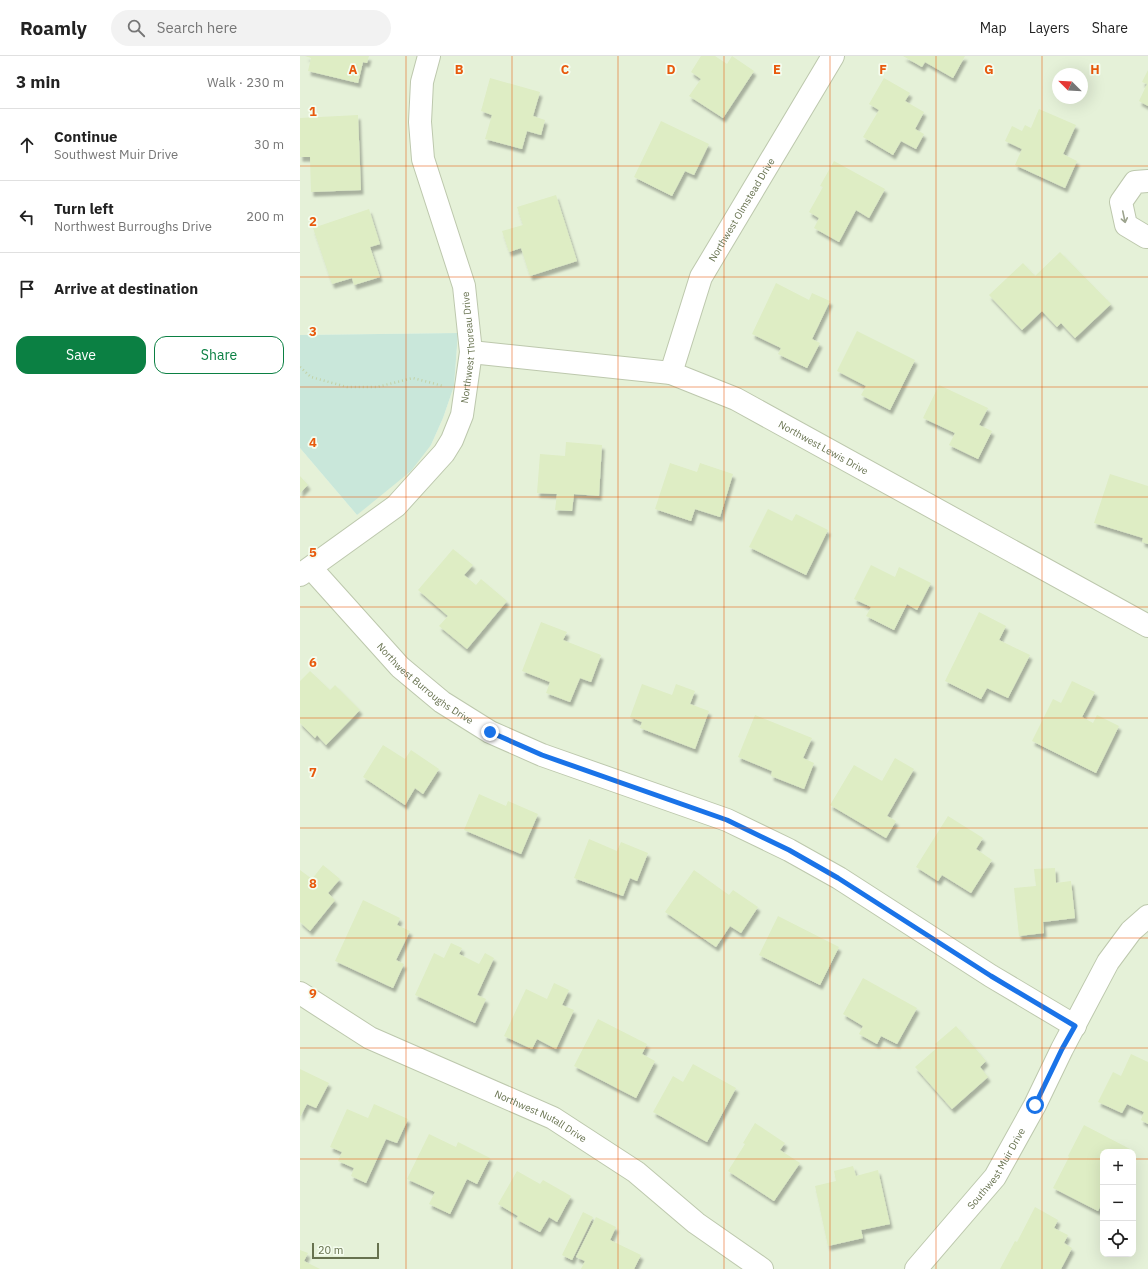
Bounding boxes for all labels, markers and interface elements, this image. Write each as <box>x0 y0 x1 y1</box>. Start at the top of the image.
search box <box>111 10 391 46</box>
text: Roamly <box>20 16 87 40</box>
icon: search <box>125 17 147 39</box>
text: Search here <box>157 18 237 37</box>
text: Map <box>980 19 1007 37</box>
text: Layers <box>1029 19 1070 37</box>
text: Share <box>1092 19 1128 37</box>
text: A <box>349 61 358 78</box>
text: B <box>455 61 464 78</box>
text: C <box>561 61 570 78</box>
text: D <box>666 61 676 78</box>
text: E <box>773 61 781 78</box>
text: F <box>879 61 887 78</box>
text: G <box>984 61 994 78</box>
text: H <box>1090 61 1100 78</box>
north arrow <box>1052 68 1088 104</box>
text: 3 min <box>16 71 60 93</box>
text: Walk · 230 m <box>207 74 284 91</box>
text: 1 <box>309 103 317 120</box>
text: Continue <box>54 127 118 146</box>
icon: ahead <box>16 134 38 156</box>
text: 30 m <box>254 136 284 153</box>
text: Southwest Muir Drive <box>54 146 178 163</box>
street label: Northwest Olmstead Drive <box>706 155 778 264</box>
text: Turn left <box>54 199 114 218</box>
icon: left <box>16 206 38 228</box>
text: 200 m <box>246 208 284 225</box>
one-way arrow <box>1121 210 1129 223</box>
text: 2 <box>309 213 317 230</box>
text: Northwest Burroughs Drive <box>54 218 212 235</box>
icon: arrive <box>16 278 38 300</box>
text: Arrive at destination <box>54 279 198 298</box>
street label: Northwest Thoreau Drive <box>458 291 478 404</box>
text: 3 <box>309 323 317 340</box>
button: Save <box>16 336 146 374</box>
button: Share <box>154 336 284 374</box>
street label: Northwest Lewis Drive <box>776 418 871 478</box>
text: 4 <box>309 434 317 451</box>
text: 5 <box>309 544 317 561</box>
street label: Northwest Burroughs Drive <box>374 640 476 727</box>
text: 6 <box>309 654 317 671</box>
route end <box>481 723 499 741</box>
text: 7 <box>309 764 317 781</box>
text: 8 <box>309 875 317 892</box>
text: 9 <box>309 985 317 1002</box>
street label: Northwest Nutall Drive <box>493 1087 589 1145</box>
route start <box>1026 1096 1044 1114</box>
street label: Southwest Muir Drive <box>964 1125 1028 1212</box>
map controls <box>1100 1149 1136 1257</box>
button: + <box>1100 1149 1136 1185</box>
button: − <box>1100 1185 1136 1221</box>
button: locate <box>1100 1221 1136 1257</box>
scale bar <box>312 1241 379 1260</box>
text: 20 m <box>318 1243 343 1257</box>

